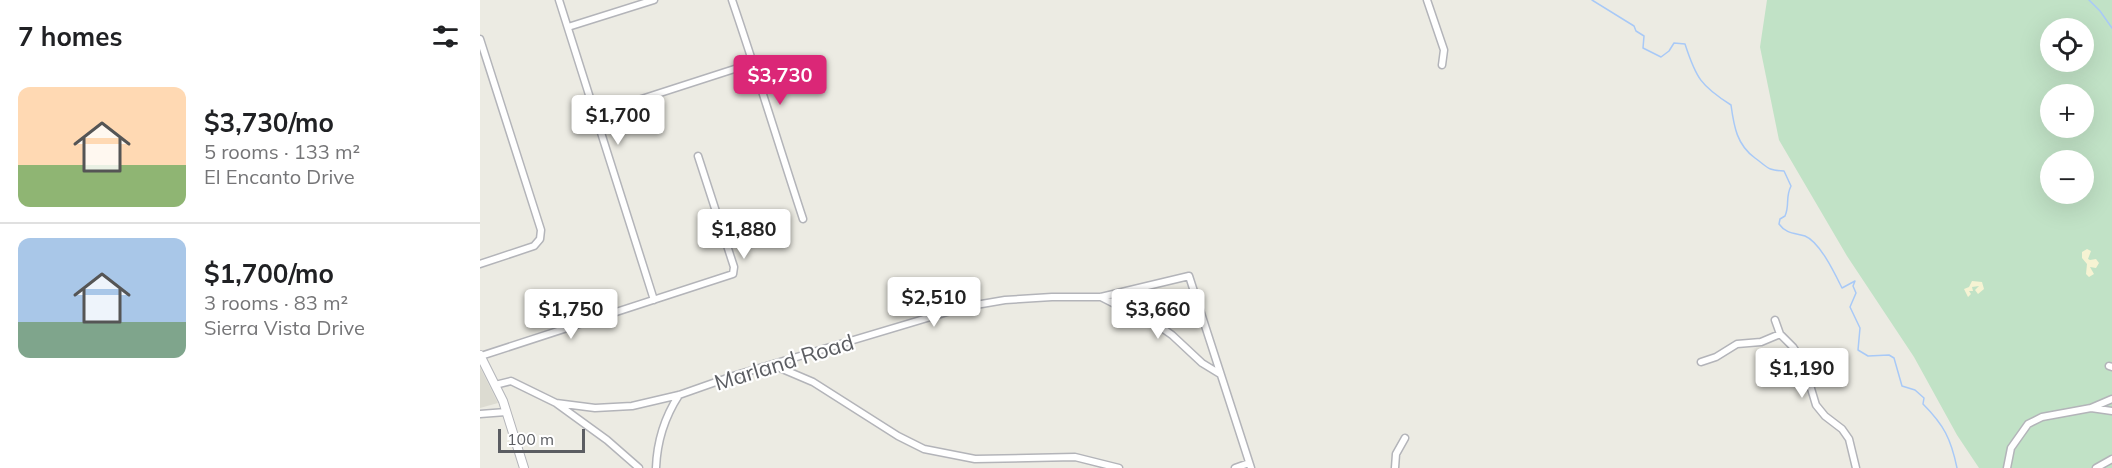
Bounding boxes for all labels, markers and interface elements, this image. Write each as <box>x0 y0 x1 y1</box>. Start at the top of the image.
map controls <box>2040 18 2094 204</box>
button: locate <box>2040 18 2094 72</box>
text: 7 homes <box>18 20 122 53</box>
icon: filters <box>429 20 462 53</box>
pin: $3,730 <box>731 55 829 106</box>
text: $3,730 <box>748 62 812 87</box>
button: + <box>2040 84 2094 138</box>
pin: $1,700 <box>569 95 667 146</box>
text: $1,700 <box>586 102 650 127</box>
text: $3,730/mo <box>204 106 334 139</box>
icon: home <box>66 111 138 183</box>
text: 5 rooms · 133 m² <box>204 139 360 164</box>
button: − <box>2040 150 2094 204</box>
text: El Encanto Drive <box>204 164 355 189</box>
pin: $1,880 <box>695 209 793 260</box>
text: $1,880 <box>712 216 776 241</box>
text: $1,700/mo <box>204 257 334 290</box>
icon: home <box>66 262 138 334</box>
pin: $2,510 <box>885 277 983 328</box>
text: $2,510 <box>902 284 966 309</box>
pin: $1,750 <box>522 289 620 340</box>
pin: $3,660 <box>1109 289 1207 340</box>
text: 3 rooms · 83 m² <box>204 290 348 315</box>
text: $1,750 <box>539 296 603 321</box>
text: $3,660 <box>1126 296 1190 321</box>
text: Sierra Vista Drive <box>204 315 365 340</box>
street label: Marland Road <box>711 328 857 396</box>
pin: $1,190 <box>1753 348 1851 399</box>
text: $1,190 <box>1770 355 1834 380</box>
scale bar <box>498 426 585 454</box>
text: 100 m <box>507 429 554 449</box>

